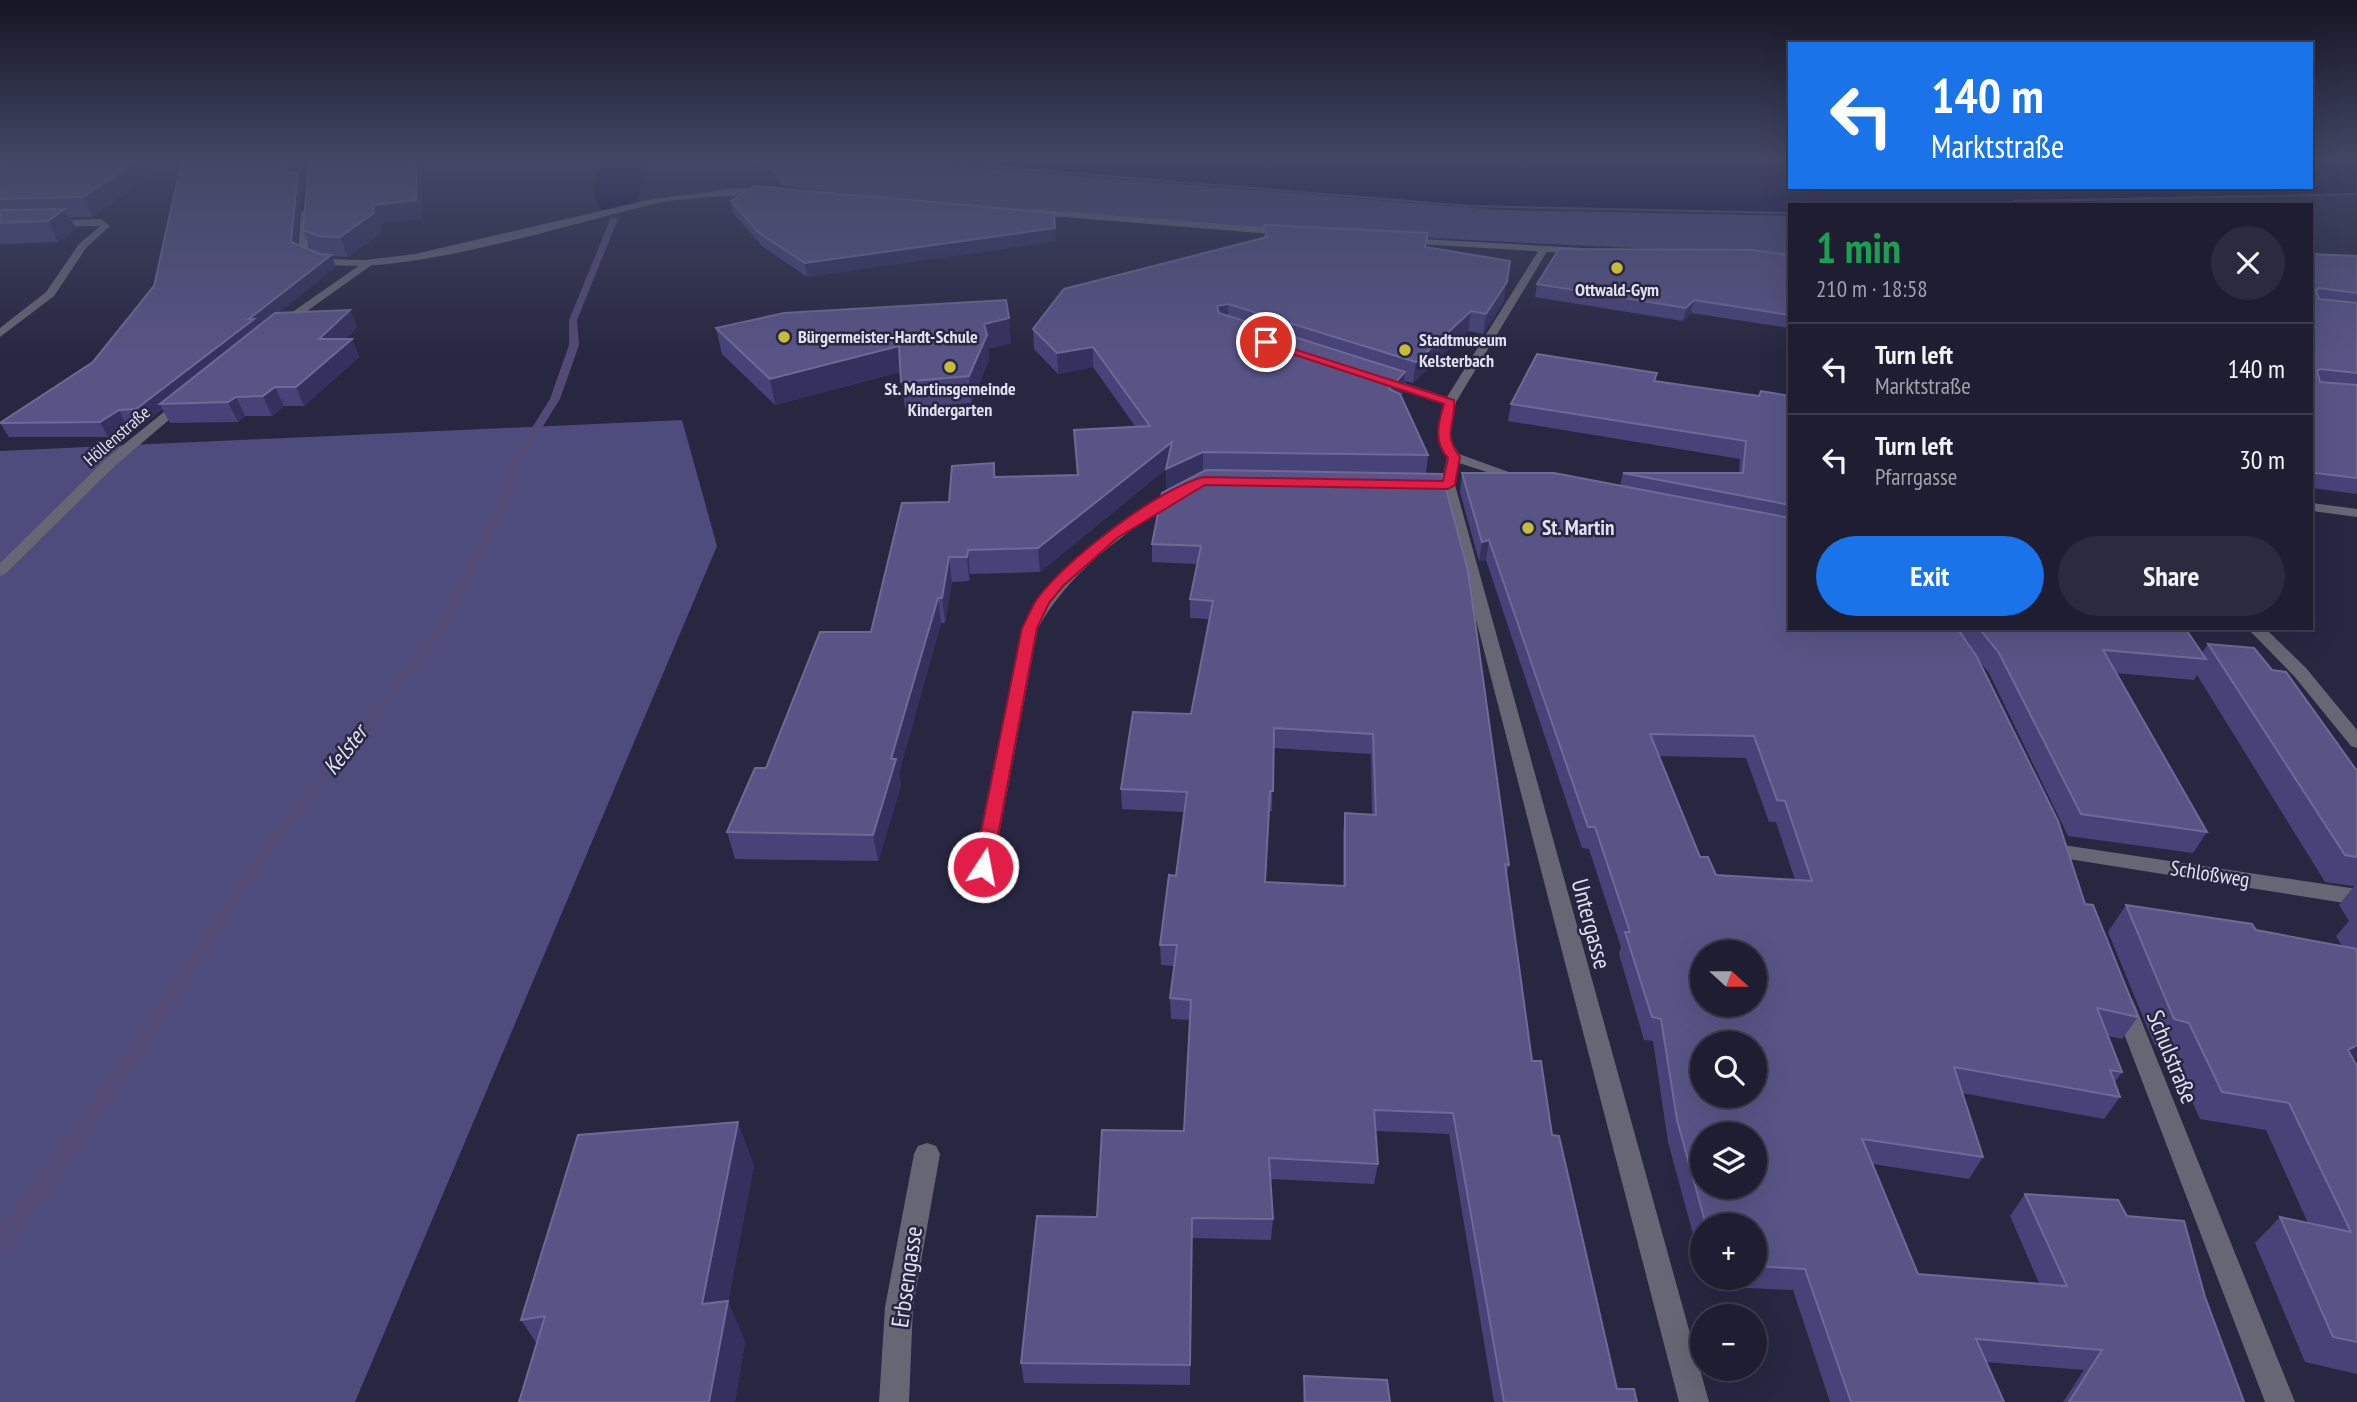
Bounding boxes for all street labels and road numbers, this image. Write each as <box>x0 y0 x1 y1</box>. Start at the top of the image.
street label: Höllenstraße <box>79 401 155 471</box>
street label: Schloßweg <box>2169 854 2252 893</box>
street label: Untergasse <box>1565 875 1618 972</box>
street label: Schulstraße <box>2140 1006 2205 1108</box>
street label: Erbsengasse <box>884 1224 929 1330</box>

